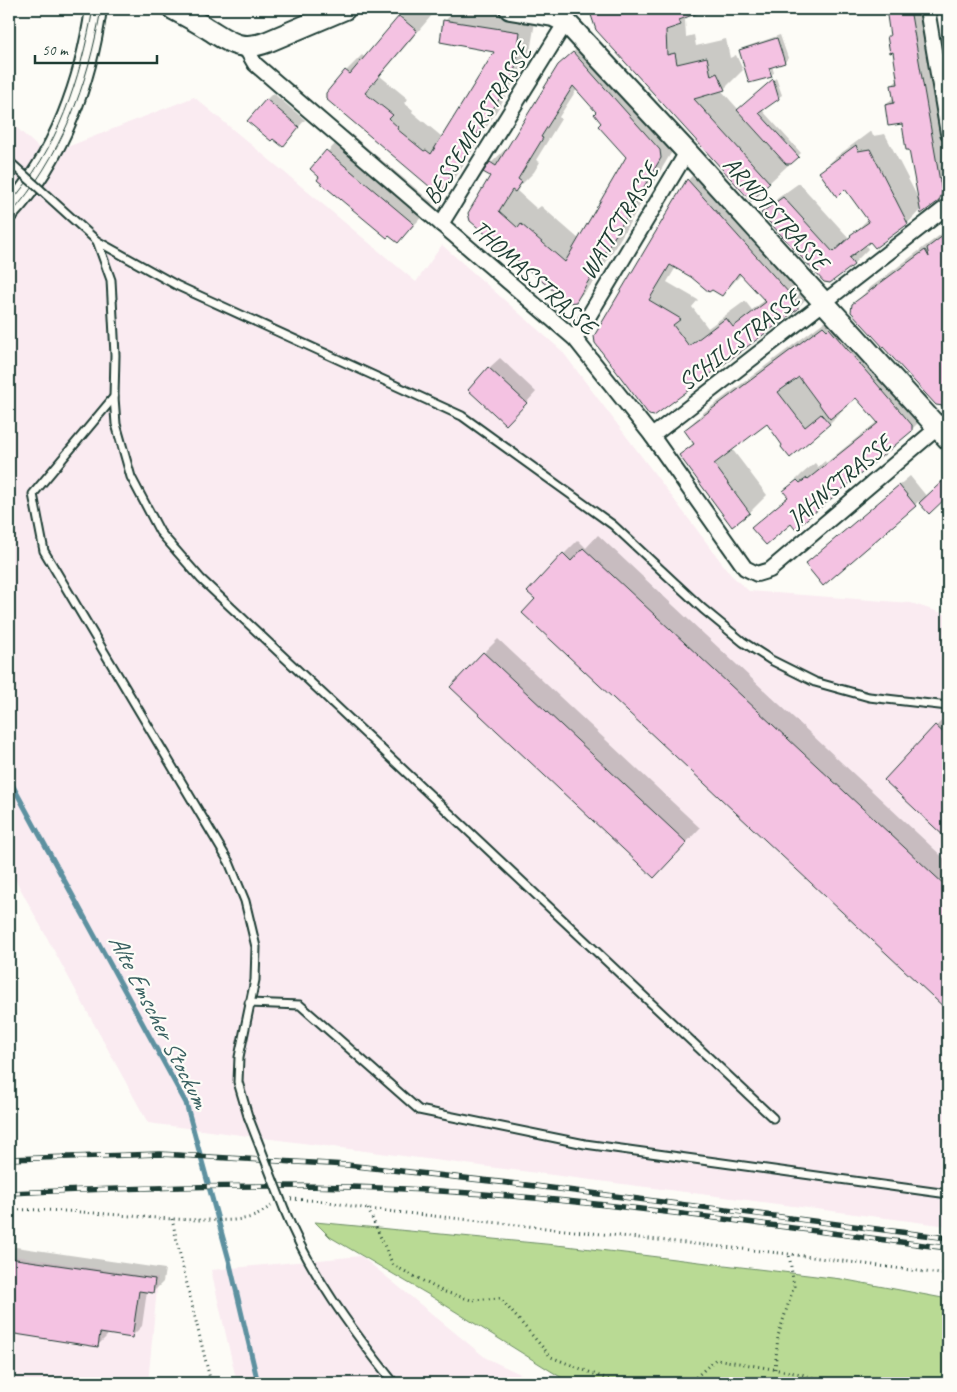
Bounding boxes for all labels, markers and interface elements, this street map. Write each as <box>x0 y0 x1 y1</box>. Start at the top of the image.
scale bar <box>35 32 158 64</box>
street label: BESSEMERSTRASSE <box>416 36 540 210</box>
text: 50 m <box>42 41 69 60</box>
street label: ARNDTSTRASSE <box>717 150 837 278</box>
street label: WATTSTRASSE <box>573 155 667 285</box>
street label: THOMASSTRASSE <box>465 213 605 343</box>
street label: SCHILLSTRASSE <box>672 281 808 397</box>
street label: JAHNSTRASSE <box>780 427 900 534</box>
water label: Alte Emscher Stockum <box>101 929 218 1116</box>

